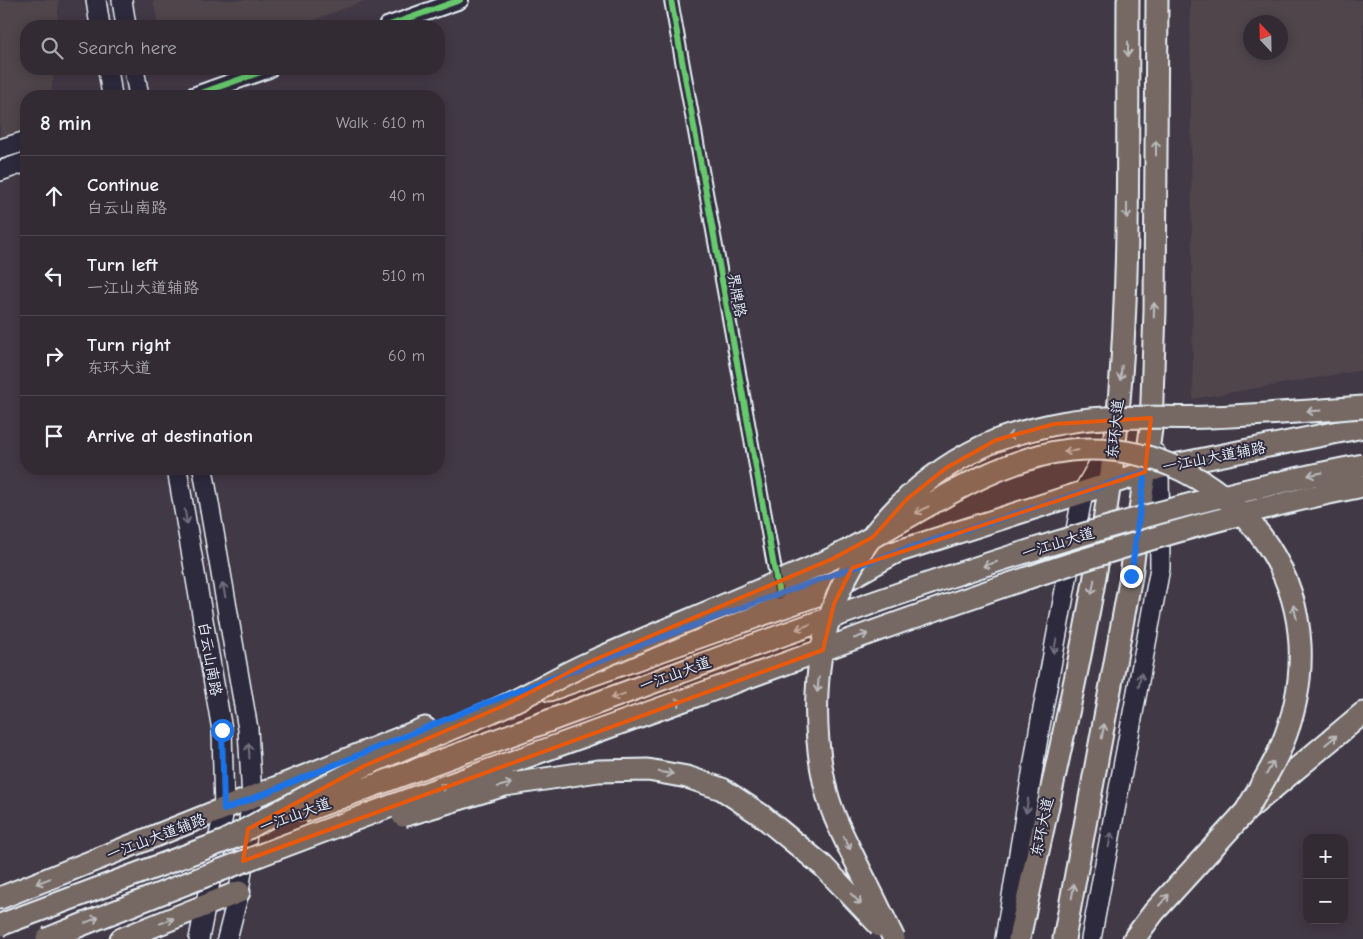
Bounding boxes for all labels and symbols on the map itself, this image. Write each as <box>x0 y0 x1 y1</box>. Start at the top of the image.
north arrow <box>1243 15 1288 60</box>
one-way arrow <box>1123 40 1133 56</box>
one-way arrow <box>1151 140 1161 156</box>
one-way arrow <box>1122 202 1132 219</box>
street label: 界牌路 <box>724 271 750 319</box>
one-way arrow <box>1150 302 1159 318</box>
one-way arrow <box>1116 365 1125 381</box>
street label: 东环大道 <box>1103 398 1127 460</box>
one-way arrow <box>1307 406 1323 415</box>
one-way arrow <box>1006 431 1022 441</box>
street label: 一江山大道辅路 <box>1161 438 1267 476</box>
one-way arrow <box>1064 446 1080 455</box>
one-way arrow <box>1308 470 1324 479</box>
one-way arrow <box>915 506 929 516</box>
one-way arrow <box>181 508 191 524</box>
street label: 一江山大道 <box>1019 523 1097 563</box>
one-way arrow <box>982 560 998 570</box>
route end <box>1120 565 1143 588</box>
one-way arrow <box>1087 578 1097 594</box>
one-way arrow <box>218 583 228 599</box>
one-way arrow <box>1290 604 1300 620</box>
street label: 白云山南路 <box>195 620 225 698</box>
one-way arrow <box>796 623 811 632</box>
one-way arrow <box>853 631 868 640</box>
one-way arrow <box>1050 638 1060 654</box>
street label: 一江山大道 <box>637 653 713 695</box>
one-way arrow <box>1135 672 1145 688</box>
one-way arrow <box>813 677 823 693</box>
one-way arrow <box>610 692 626 701</box>
one-way arrow <box>667 698 683 707</box>
route start <box>211 719 234 742</box>
one-way arrow <box>1098 724 1108 740</box>
one-way arrow <box>1325 734 1338 745</box>
one-way arrow <box>244 743 253 759</box>
one-way arrow <box>1266 761 1275 776</box>
one-way arrow <box>657 769 673 779</box>
one-way arrow <box>496 780 512 789</box>
one-way arrow <box>432 783 447 792</box>
street label: 一江山大道 <box>257 794 333 836</box>
street label: 东环大道 <box>1027 796 1057 858</box>
one-way arrow <box>1021 798 1031 814</box>
street label: 一江山大道辅路 <box>104 810 208 864</box>
one-way arrow <box>1106 832 1116 848</box>
one-way arrow <box>843 835 852 850</box>
one-way arrow <box>36 877 52 886</box>
one-way arrow <box>1069 883 1078 899</box>
one-way arrow <box>850 893 862 906</box>
one-way arrow <box>1158 894 1169 907</box>
one-way arrow <box>84 915 99 925</box>
one-way arrow <box>159 916 174 925</box>

